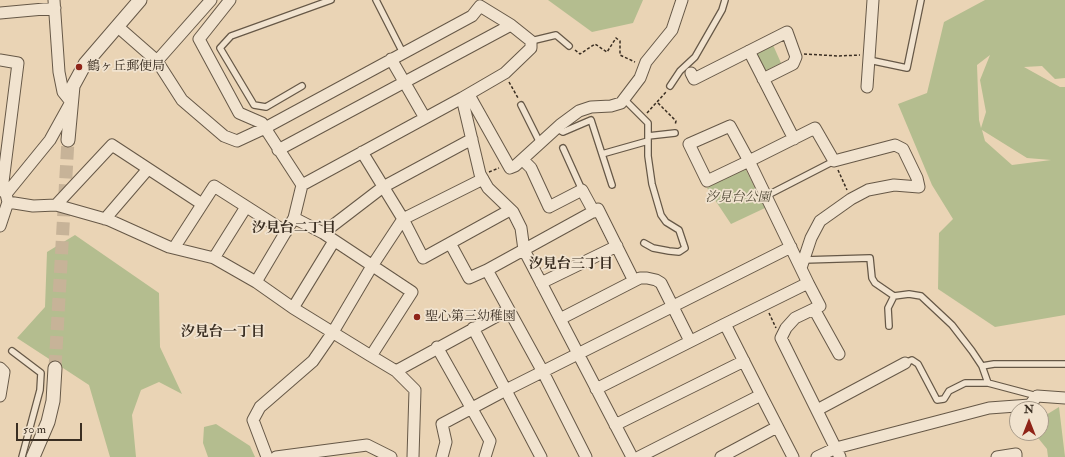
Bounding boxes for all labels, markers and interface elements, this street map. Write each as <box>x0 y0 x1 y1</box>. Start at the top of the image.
place label: 鶴ヶ丘郵便局 <box>87 59 165 75</box>
marker: 鶴ヶ丘郵便局 <box>74 62 84 72</box>
park label: 汐見台公園 <box>706 190 770 206</box>
district label: 汐見台二丁目 <box>252 221 336 237</box>
district label: 汐見台三丁目 <box>529 257 613 273</box>
place label: 聖心第三幼稚園 <box>425 309 516 325</box>
marker: 聖心第三幼稚園 <box>412 312 422 322</box>
district label: 汐見台一丁目 <box>181 325 265 341</box>
north arrow <box>1009 401 1049 441</box>
text: N <box>1024 403 1034 416</box>
scale bar <box>18 415 84 441</box>
text: 50 m <box>23 422 46 437</box>

